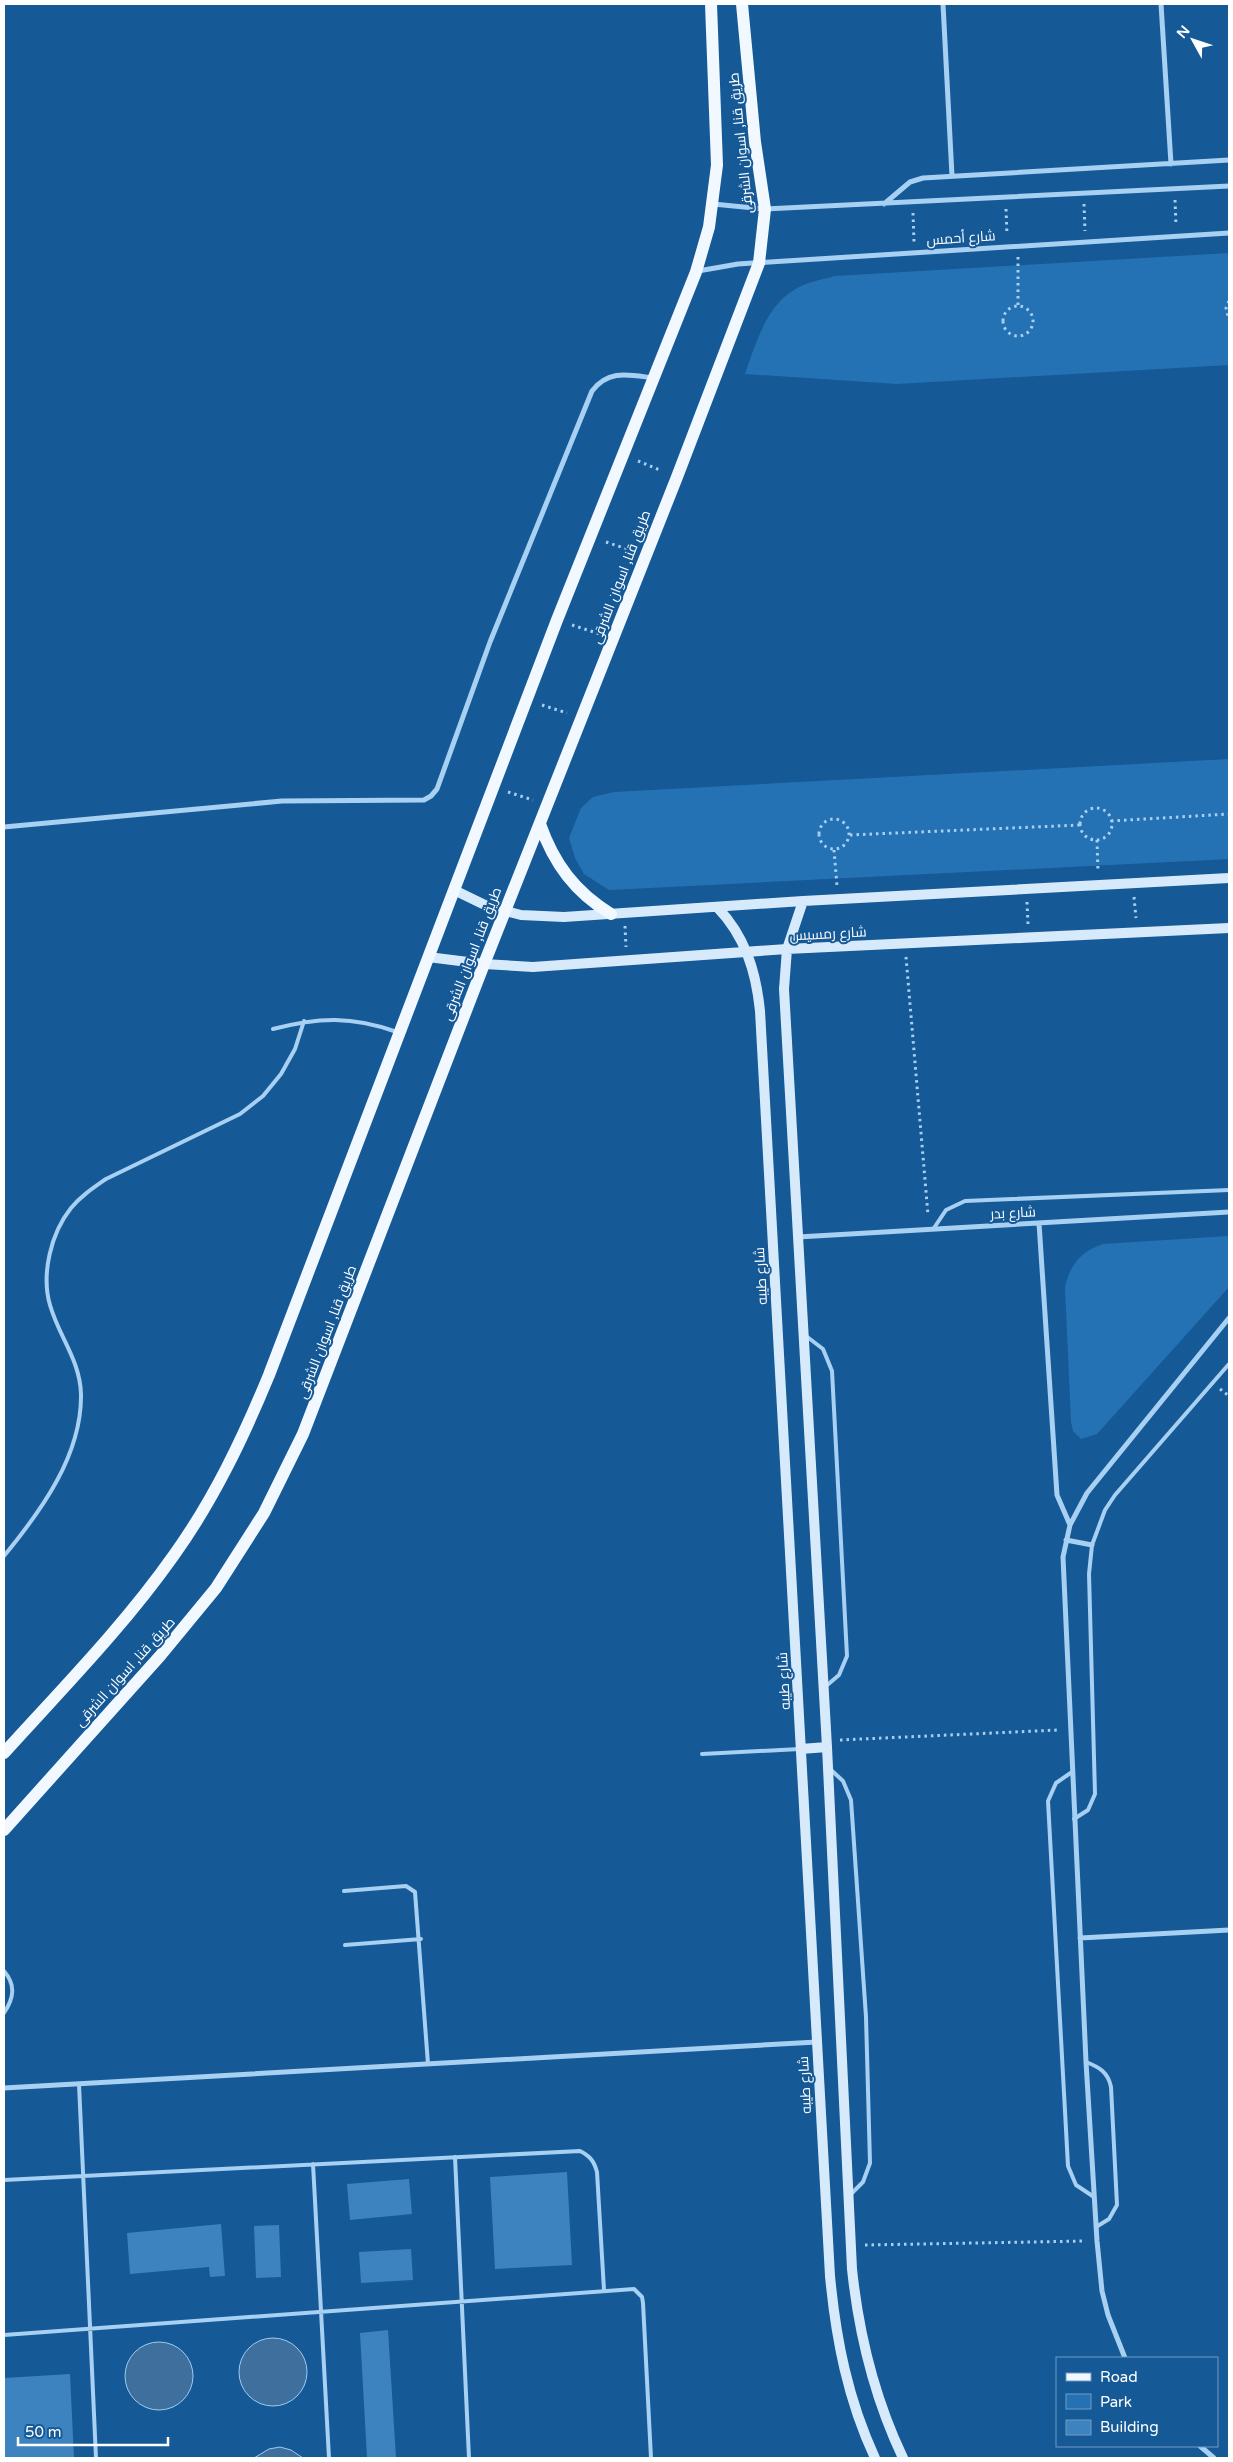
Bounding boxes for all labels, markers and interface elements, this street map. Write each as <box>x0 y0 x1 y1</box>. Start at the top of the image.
north arrow <box>1168 15 1218 65</box>
text: N <box>1173 22 1194 42</box>
street label: طريق قنا, اسوان الشرقى <box>725 72 757 214</box>
street label: شارع أحمس <box>926 226 996 249</box>
street label: طريق قنا, اسوان الشرقى <box>588 508 654 646</box>
street label: طريق قنا, اسوان الشرقى <box>439 885 505 1023</box>
street label: شارع رمسيس <box>789 923 867 945</box>
street label: شارع بدر <box>989 1203 1036 1223</box>
street label: شارع طيبه <box>751 1247 771 1305</box>
street label: طريق قنا, اسوان الشرقى <box>294 1263 360 1401</box>
street label: طريق قنا, اسوان الشرقى <box>71 1614 179 1730</box>
street label: شارع طيبه <box>774 1652 794 1710</box>
street label: شارع طيبه <box>795 2056 815 2114</box>
legend <box>1056 2357 1218 2447</box>
text: Road <box>1100 2368 1138 2386</box>
text: Park <box>1100 2393 1132 2411</box>
scale bar <box>18 2414 168 2446</box>
text: Building <box>1100 2418 1159 2436</box>
text: 50 m <box>25 2423 62 2441</box>

